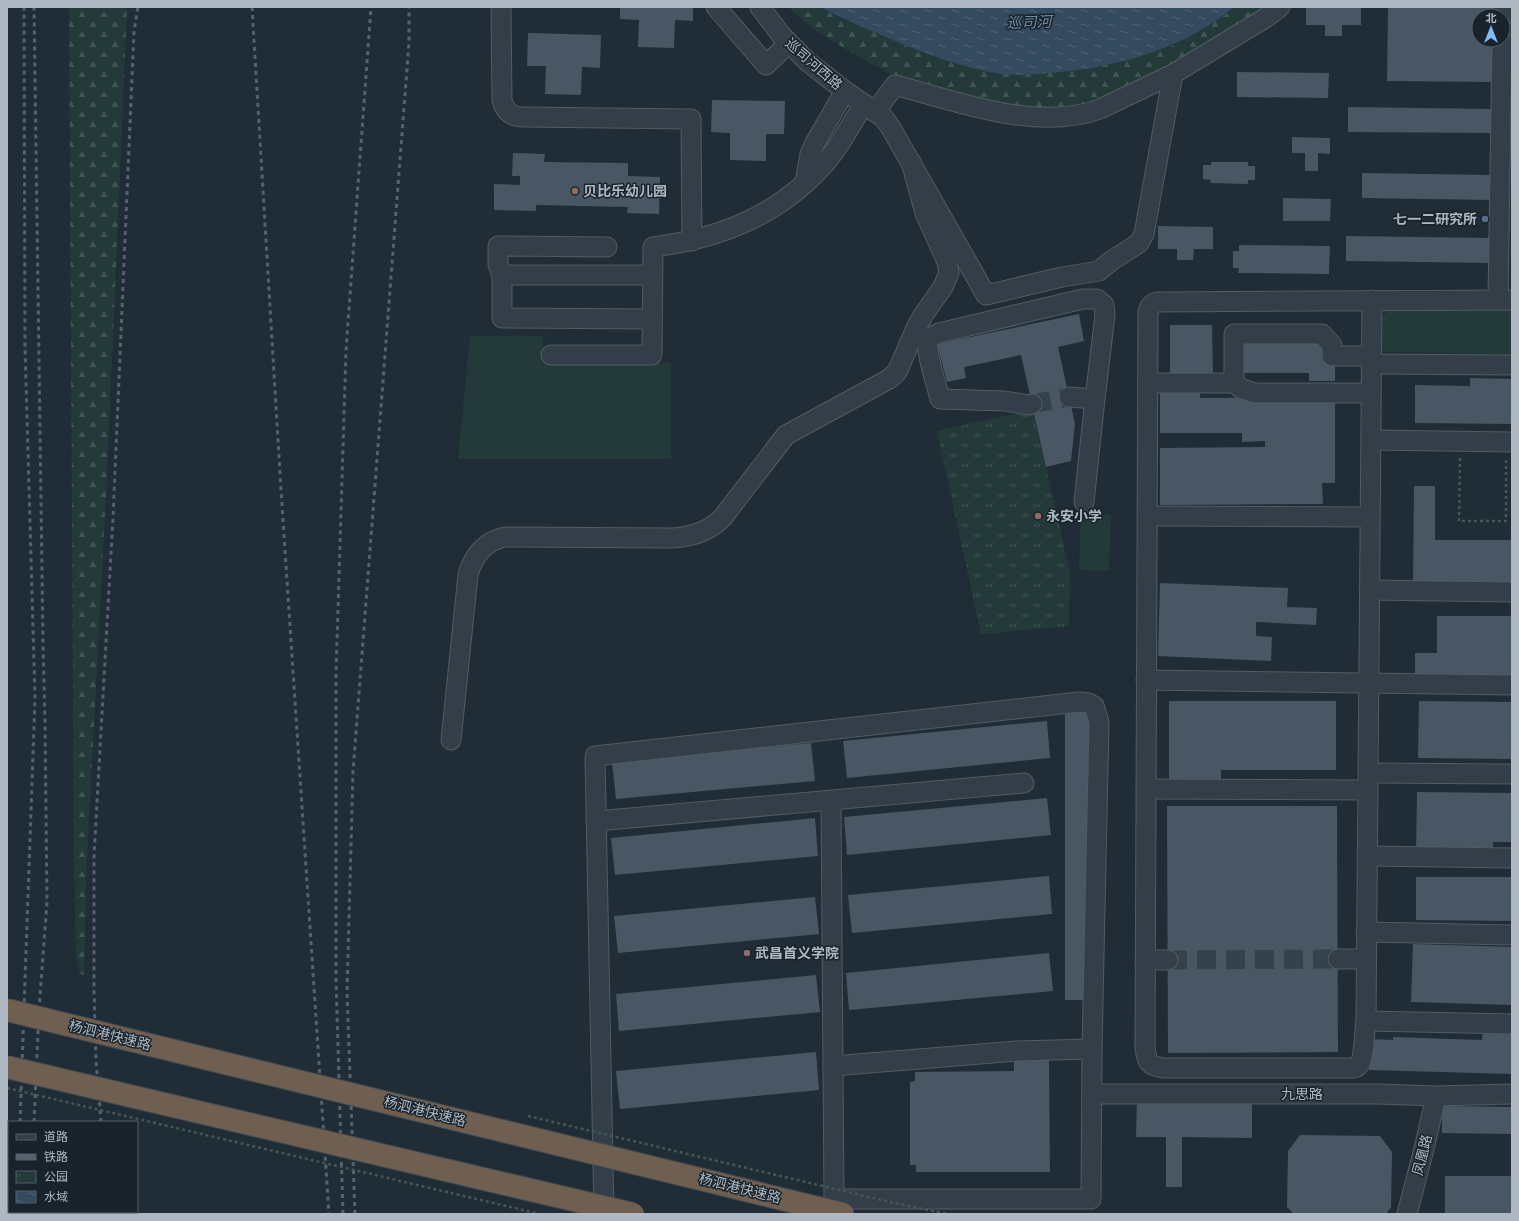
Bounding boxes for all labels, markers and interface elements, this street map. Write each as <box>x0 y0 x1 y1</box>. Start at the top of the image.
north arrow <box>1471 8 1511 48</box>
text: 北 <box>1486 11 1497 25</box>
water label: 巡司河 <box>1006 12 1055 32</box>
street label: 巡司河西路 <box>782 34 846 94</box>
place label: 贝比乐幼儿园 <box>583 182 667 200</box>
marker: 贝比乐幼儿园 <box>570 186 580 196</box>
place label: 七一二研究所 <box>1393 210 1477 228</box>
marker: 七一二研究所 <box>1480 214 1490 224</box>
place label: 永安小学 <box>1046 507 1102 525</box>
marker: 永安小学 <box>1033 511 1043 521</box>
place label: 武昌首义学院 <box>755 944 839 962</box>
marker: 武昌首义学院 <box>742 948 752 958</box>
street label: 杨泗港快速路 <box>67 1016 153 1054</box>
street label: 九思路 <box>1281 1085 1323 1103</box>
street label: 杨泗港快速路 <box>382 1092 468 1130</box>
legend <box>8 1121 138 1213</box>
text: 道路 <box>44 1129 68 1144</box>
street label: 凤凰路 <box>1408 1132 1436 1178</box>
text: 铁路 <box>44 1149 68 1164</box>
text: 公园 <box>44 1169 68 1184</box>
street label: 杨泗港快速路 <box>697 1169 783 1207</box>
text: 水域 <box>44 1189 68 1204</box>

